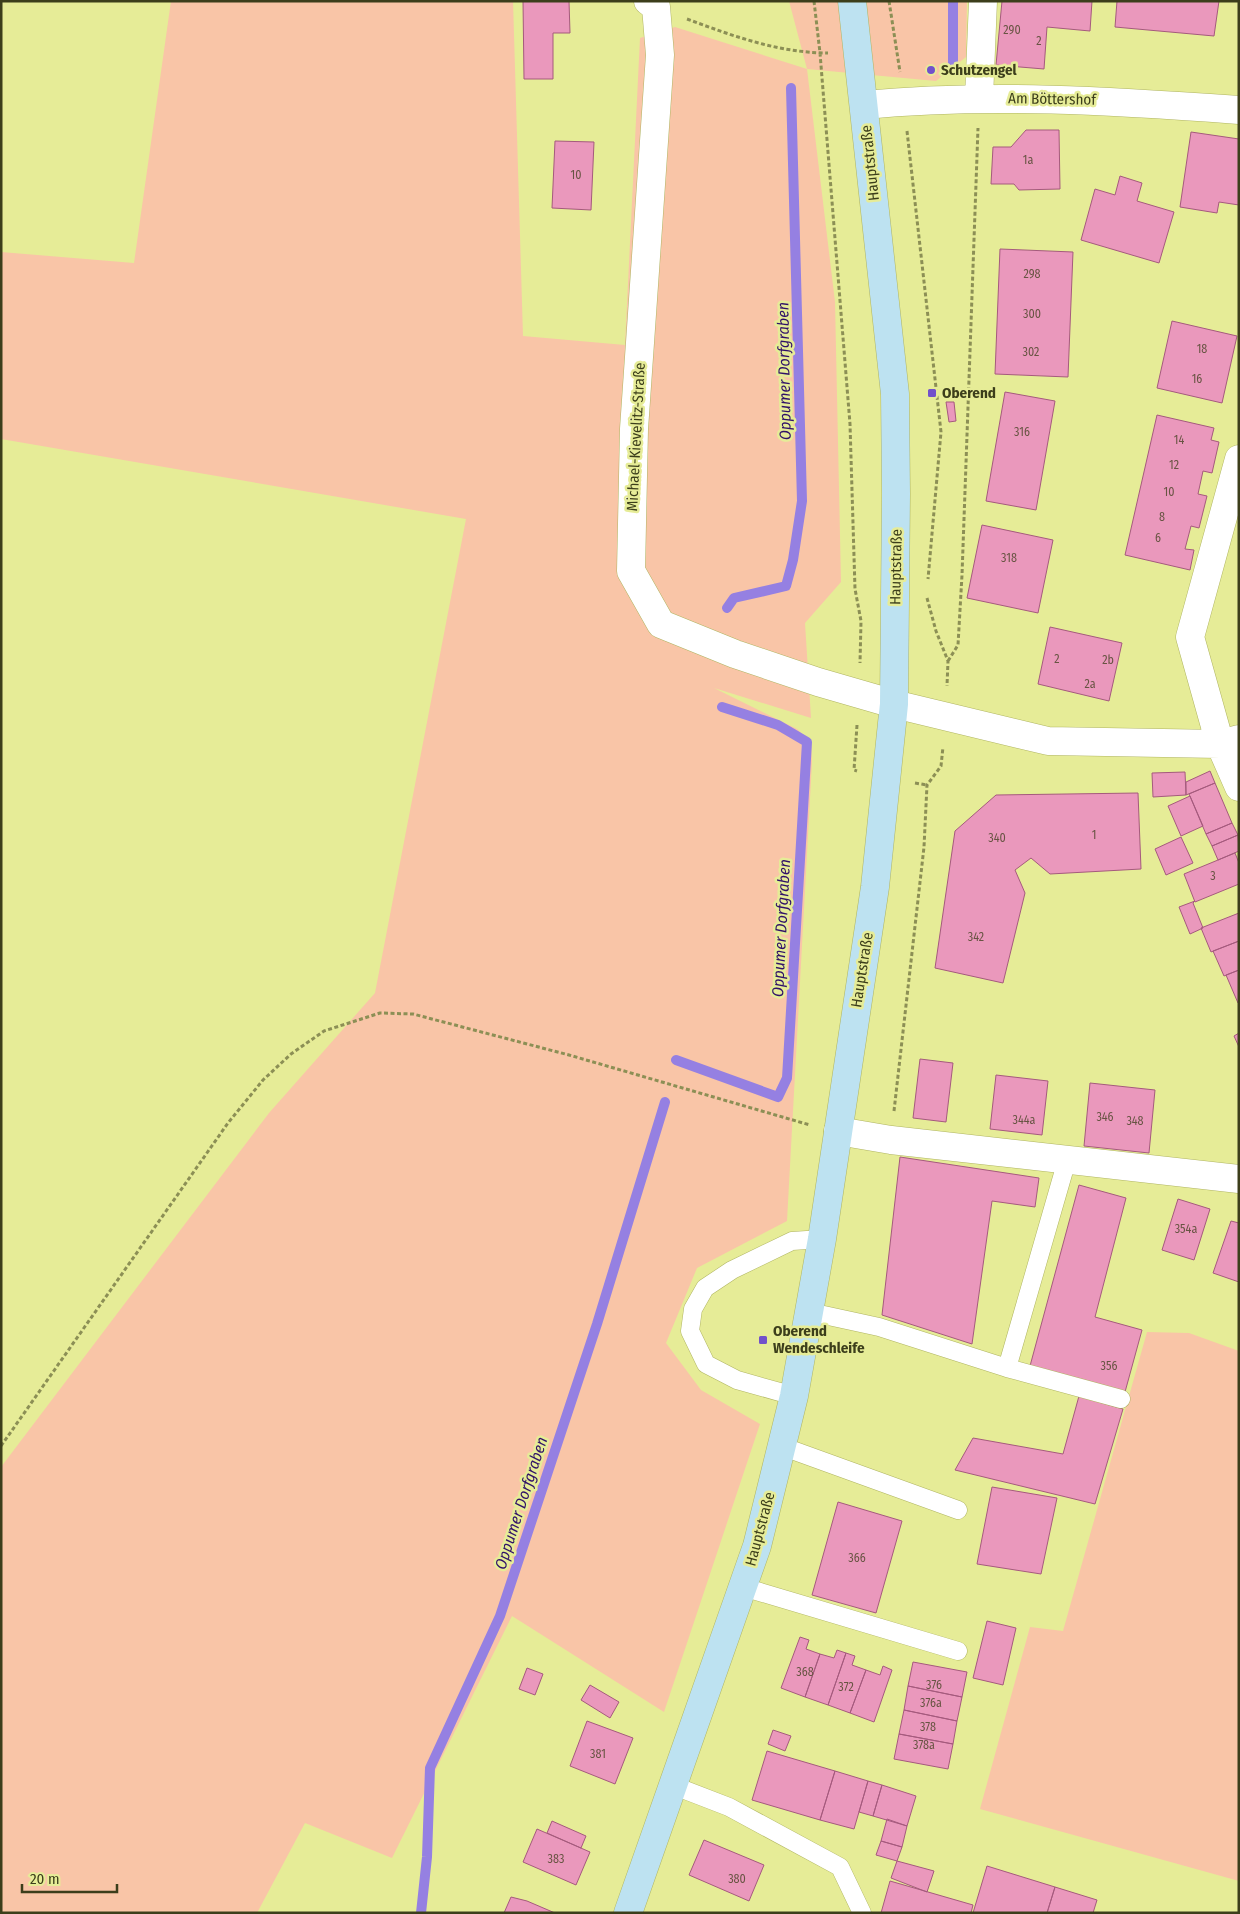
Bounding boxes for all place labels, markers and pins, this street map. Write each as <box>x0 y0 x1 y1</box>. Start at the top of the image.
place label: Schutzengel <box>941 61 1018 79</box>
marker: Schutzengel <box>925 64 937 76</box>
place label: Oberend <box>942 384 996 402</box>
marker: Oberend <box>926 387 938 399</box>
place label: Oberend Wendeschleife <box>773 1322 865 1357</box>
marker: Oberend Wendeschleife <box>757 1334 769 1346</box>

